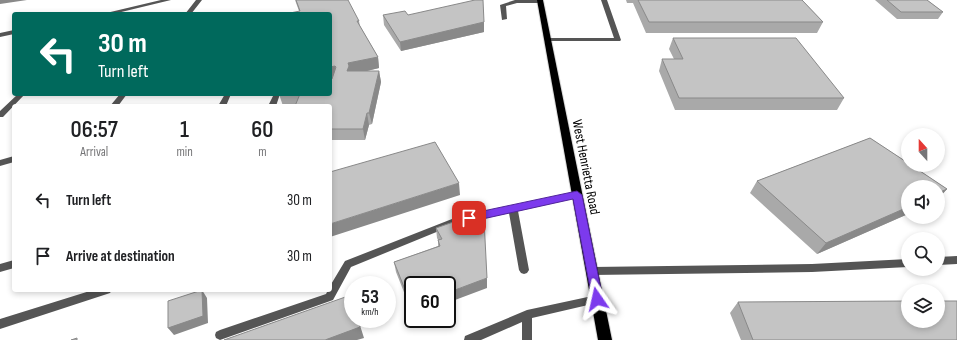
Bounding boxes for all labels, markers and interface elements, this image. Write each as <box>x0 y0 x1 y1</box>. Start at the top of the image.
text: 30 m <box>98 27 147 60</box>
icon: left <box>32 28 84 80</box>
text: Turn left <box>98 61 149 82</box>
text: 06:57 <box>71 115 118 144</box>
text: 1 <box>180 115 189 144</box>
text: 60 <box>251 115 273 144</box>
street label: West Henrietta Road <box>568 118 604 216</box>
north arrow <box>901 128 945 172</box>
map controls <box>901 128 945 328</box>
text: Arrival <box>80 144 108 160</box>
text: min <box>176 144 193 160</box>
text: m <box>258 144 267 160</box>
button: sound <box>901 180 945 224</box>
icon: left <box>32 189 54 211</box>
text: Turn left <box>66 191 111 210</box>
text: 30 m <box>287 191 312 210</box>
pin <box>452 201 486 235</box>
icon: arrive <box>458 207 480 229</box>
button: search <box>901 232 945 276</box>
icon: arrive <box>32 245 54 267</box>
text: Arrive at destination <box>66 247 175 266</box>
text: 30 m <box>287 247 312 266</box>
speed limit sign: 60 <box>404 276 456 328</box>
position arrow <box>576 278 618 320</box>
button: layers <box>901 284 945 328</box>
text: 53 <box>361 285 379 309</box>
text: km/h <box>361 306 379 318</box>

